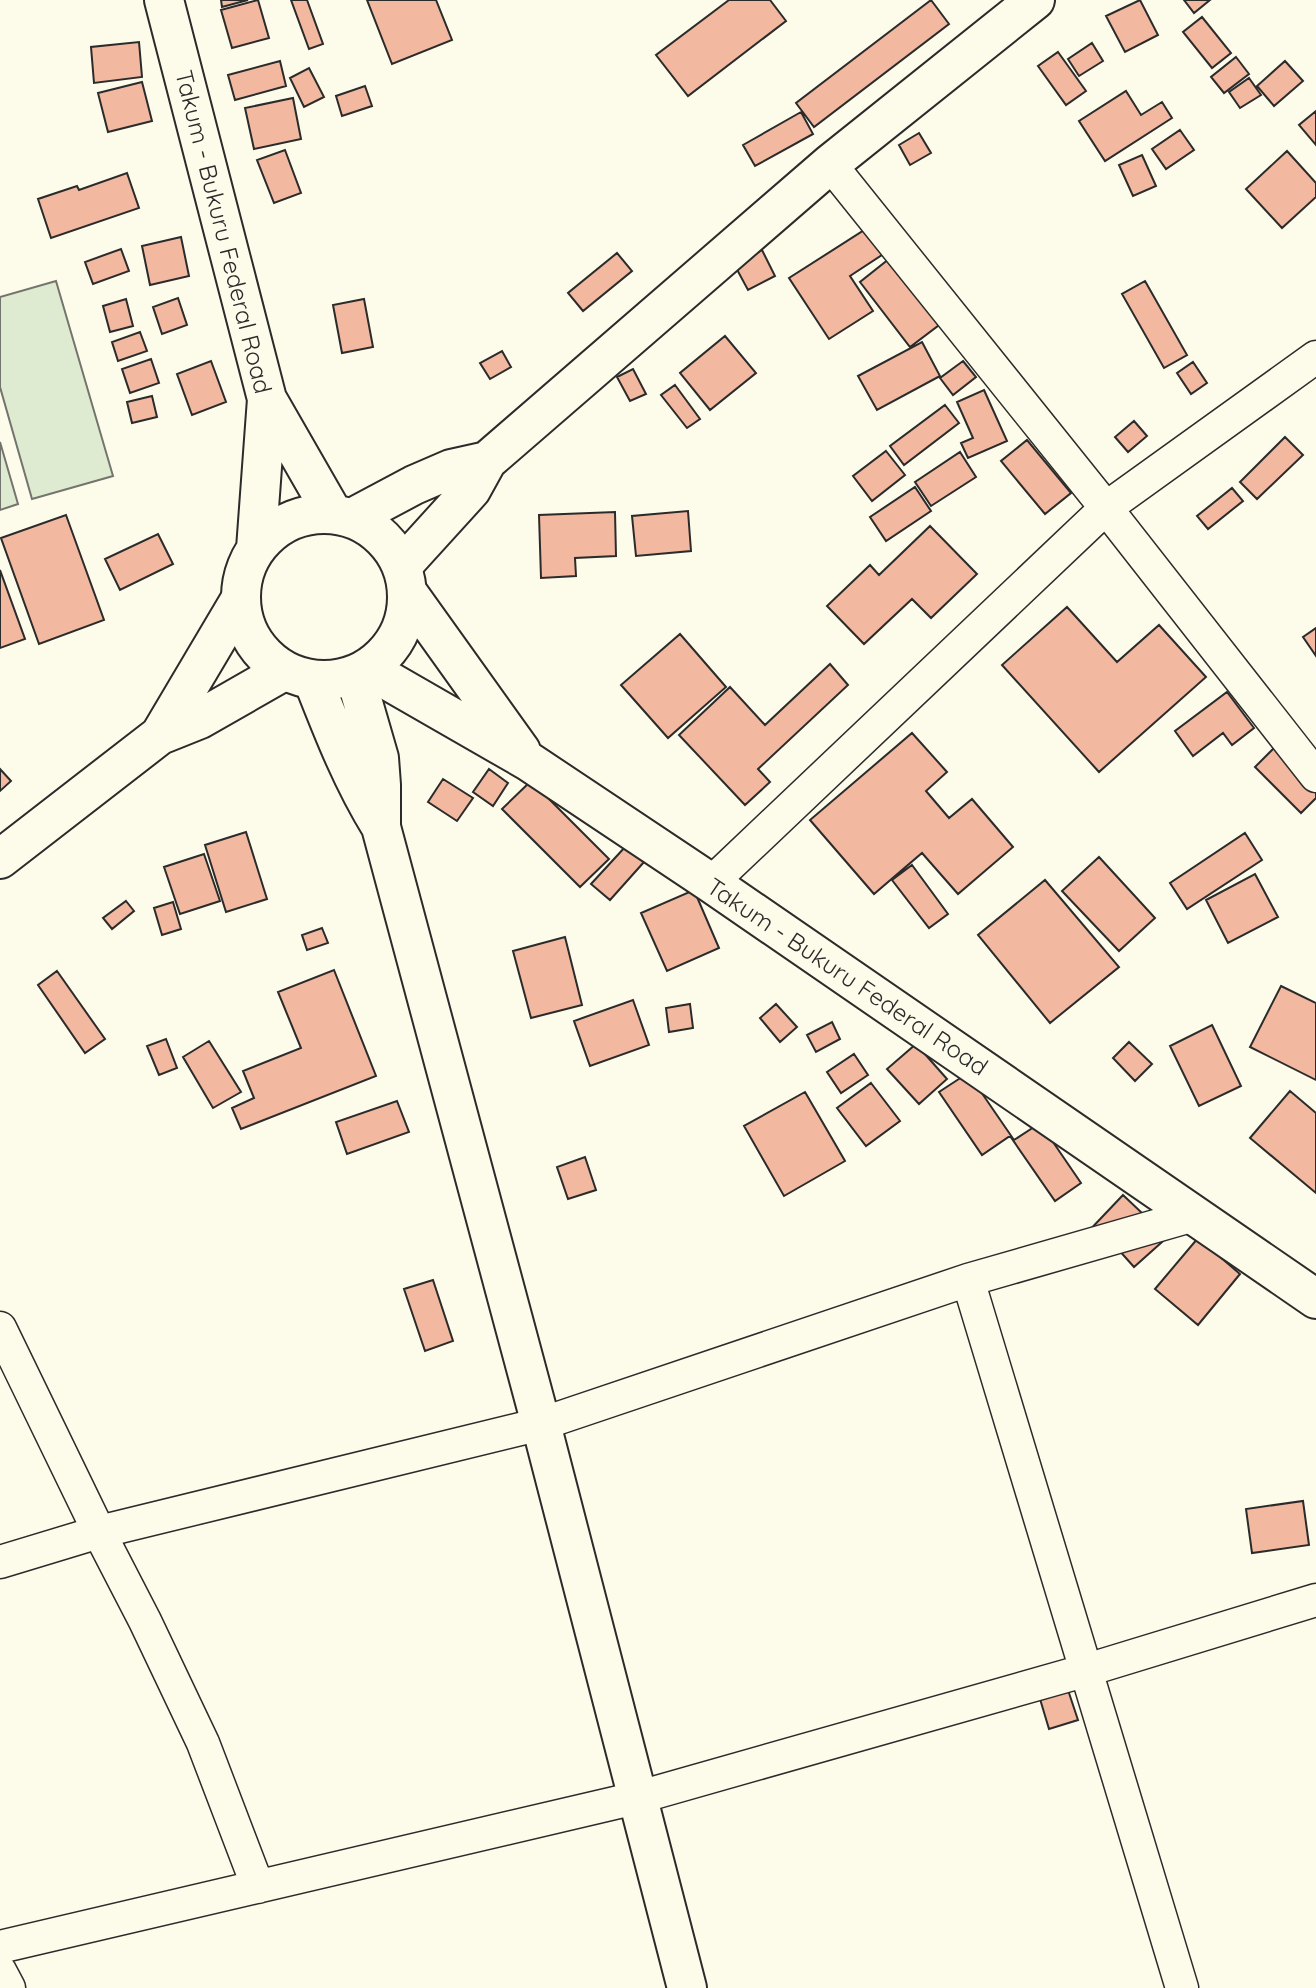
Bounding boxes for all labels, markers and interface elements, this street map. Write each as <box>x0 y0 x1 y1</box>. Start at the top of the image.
street label: Takum - Bukuru Federal Road <box>169 67 279 397</box>
street label: Takum - Bukuru Federal Road <box>701 871 994 1082</box>

